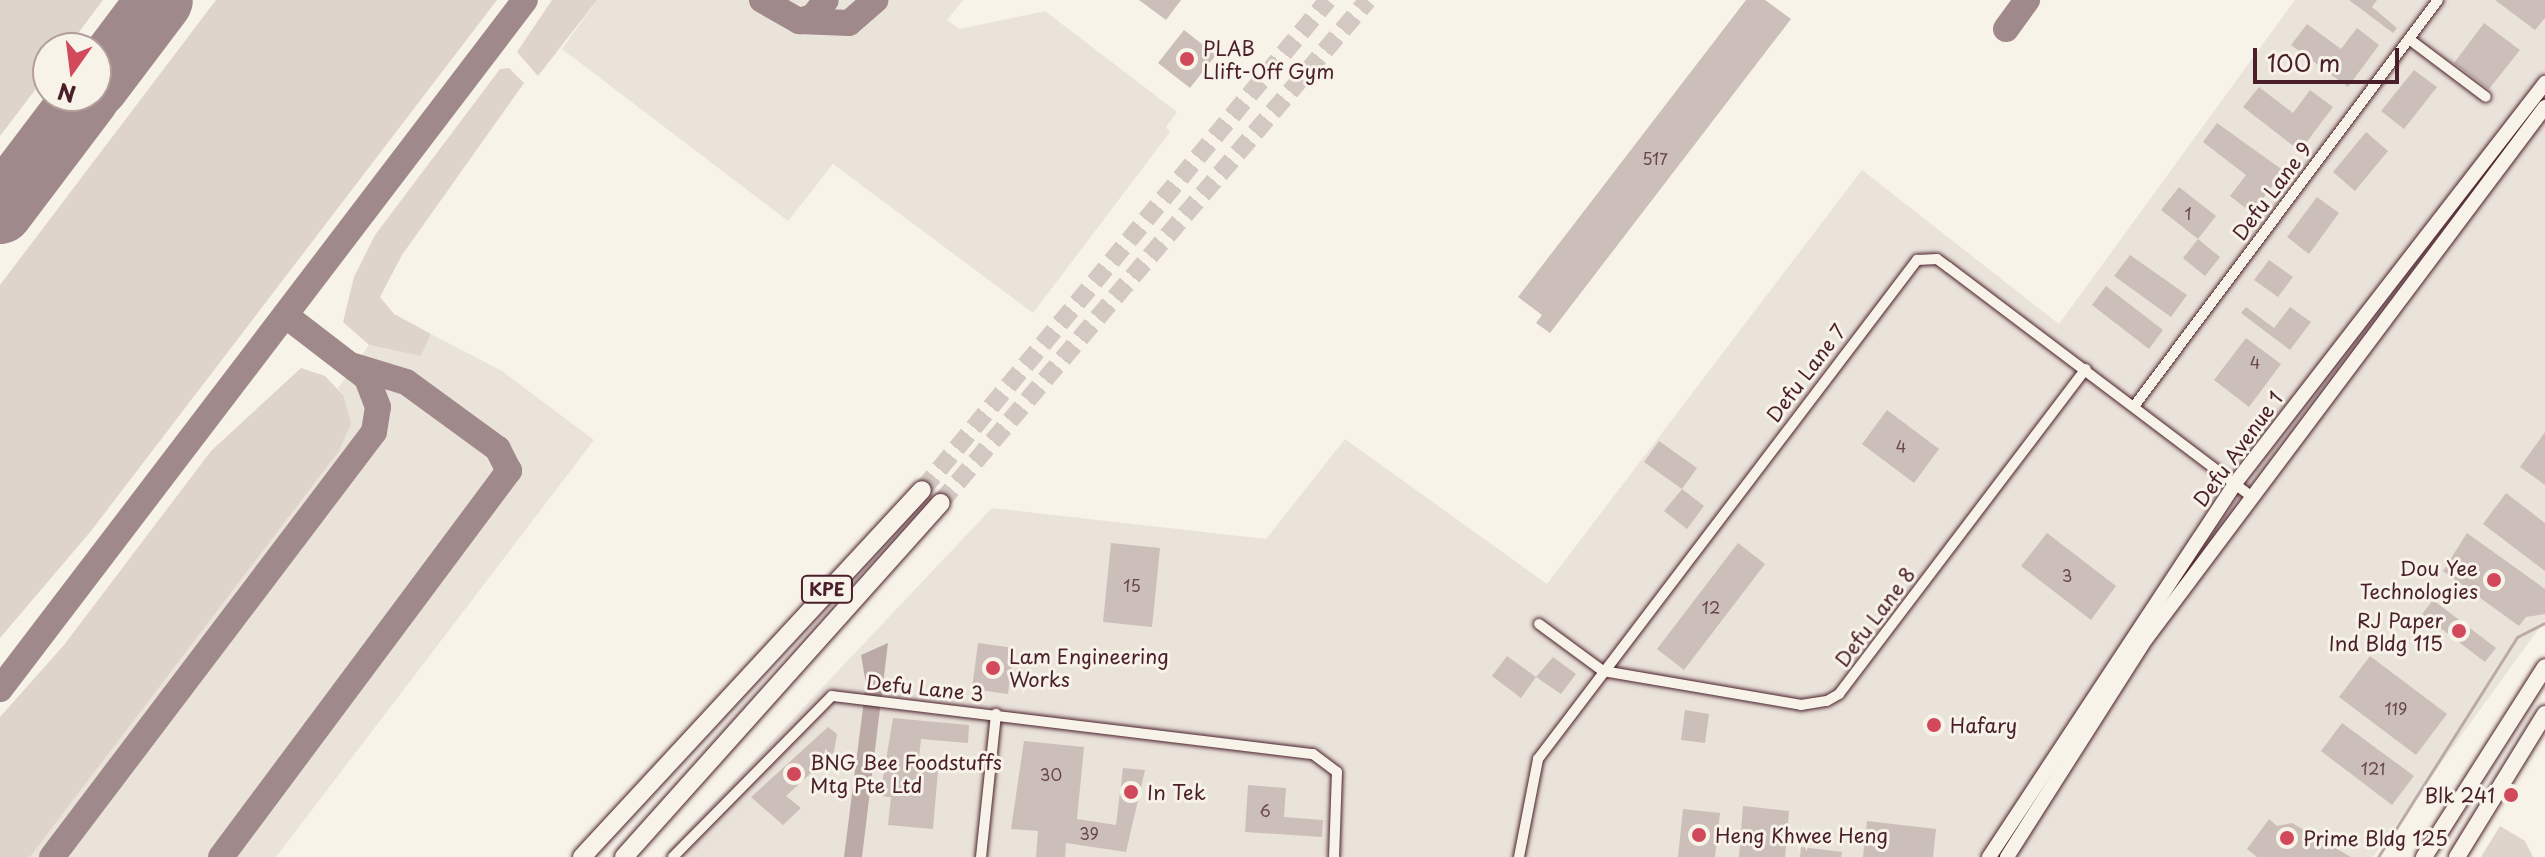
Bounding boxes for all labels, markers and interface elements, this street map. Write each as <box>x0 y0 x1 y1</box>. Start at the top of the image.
north arrow <box>32 32 112 112</box>
scale bar <box>2257 32 2403 82</box>
place label: PLAB LIift-Off Gym <box>1203 36 1336 83</box>
text: 100 m <box>2267 44 2340 80</box>
marker: PLAB LIift-Off Gym <box>1178 50 1196 68</box>
text: N <box>54 76 79 112</box>
street label: Defu Lane 9 <box>2227 137 2317 245</box>
house number: 517 <box>1642 148 1668 168</box>
house number: 1 <box>2184 203 2192 223</box>
street label: Defu Lane 7 <box>1761 319 1851 427</box>
house number: 4 <box>2250 352 2260 372</box>
street label: Defu Avenue 1 <box>2188 387 2288 511</box>
house number: 4 <box>1896 436 1906 456</box>
place label: Dou Yee Technologies <box>2360 556 2478 603</box>
street label: Defu Lane 8 <box>1830 563 1920 671</box>
house number: 3 <box>2062 565 2072 585</box>
marker: Dou Yee Technologies <box>2485 571 2503 589</box>
road number: KPE <box>799 575 855 603</box>
house number: 15 <box>1123 575 1141 595</box>
house number: 12 <box>1702 597 1720 617</box>
place label: RJ Paper Ind Bldg 115 <box>2328 608 2443 655</box>
marker: RJ Paper Ind Bldg 115 <box>2450 622 2468 640</box>
place label: Lam Engineering Works <box>1009 644 1169 691</box>
marker: Lam Engineering Works <box>984 659 1002 677</box>
street label: Defu Lane 3 <box>865 670 985 706</box>
house number: 119 <box>2385 698 2407 718</box>
place label: Hafary <box>1950 713 2017 737</box>
marker: Hafary <box>1925 716 1943 734</box>
place label: BNG Bee Foodstuffs Mtg Pte Ltd <box>810 750 1002 797</box>
house number: 121 <box>2361 758 2385 778</box>
house number: 30 <box>1040 764 1062 784</box>
marker: BNG Bee Foodstuffs Mtg Pte Ltd <box>785 765 803 783</box>
place label: In Tek <box>1147 780 1206 804</box>
marker: In Tek <box>1122 783 1140 801</box>
place label: Blk 241 <box>2424 783 2495 807</box>
marker: Blk 241 <box>2502 786 2520 804</box>
house number: 6 <box>1259 800 1271 820</box>
house number: 39 <box>1079 823 1099 843</box>
place label: Heng Khwee Heng <box>1715 823 1888 847</box>
marker: Heng Khwee Heng <box>1690 826 1708 844</box>
place label: Prime Bldg 125 <box>2303 826 2449 850</box>
marker: Prime Bldg 125 <box>2278 829 2296 847</box>

